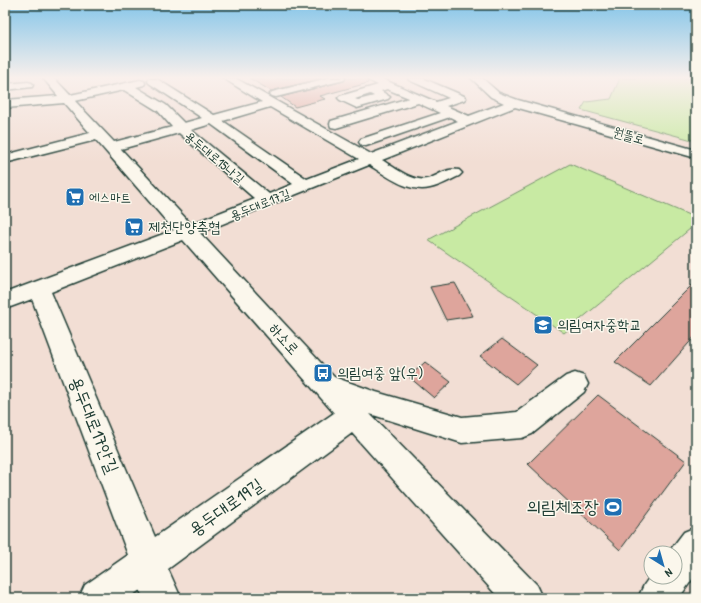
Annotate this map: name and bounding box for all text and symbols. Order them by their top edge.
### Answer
street label: 원뜰로 [611,122,647,148]
street label: 용두대로15나길 [181,127,249,187]
street label: 용두대로17길 [227,184,293,224]
supermarket icon: 에스마트 [64,186,86,208]
place label: 에스마트 [89,188,131,206]
supermarket icon: 제천단양축협 [123,216,145,238]
place label: 제천단양축협 [148,216,220,237]
school or university icon: 의림여자중학교 [532,314,554,336]
place label: 의림여자중학교 [557,314,642,335]
street label: 하소로 [264,318,304,359]
bus stop icon: 의림여중 앞(우) [312,362,334,384]
place label: 의림여중 앞(우) [337,362,423,383]
street label: 용두대로17안길 [64,373,125,477]
street label: 용두대로19길 [183,472,268,541]
place label: 의림체조장 [527,494,599,519]
sports icon: 의림체조장 [602,496,624,518]
north arrow [643,545,683,585]
text: N [662,566,676,580]

